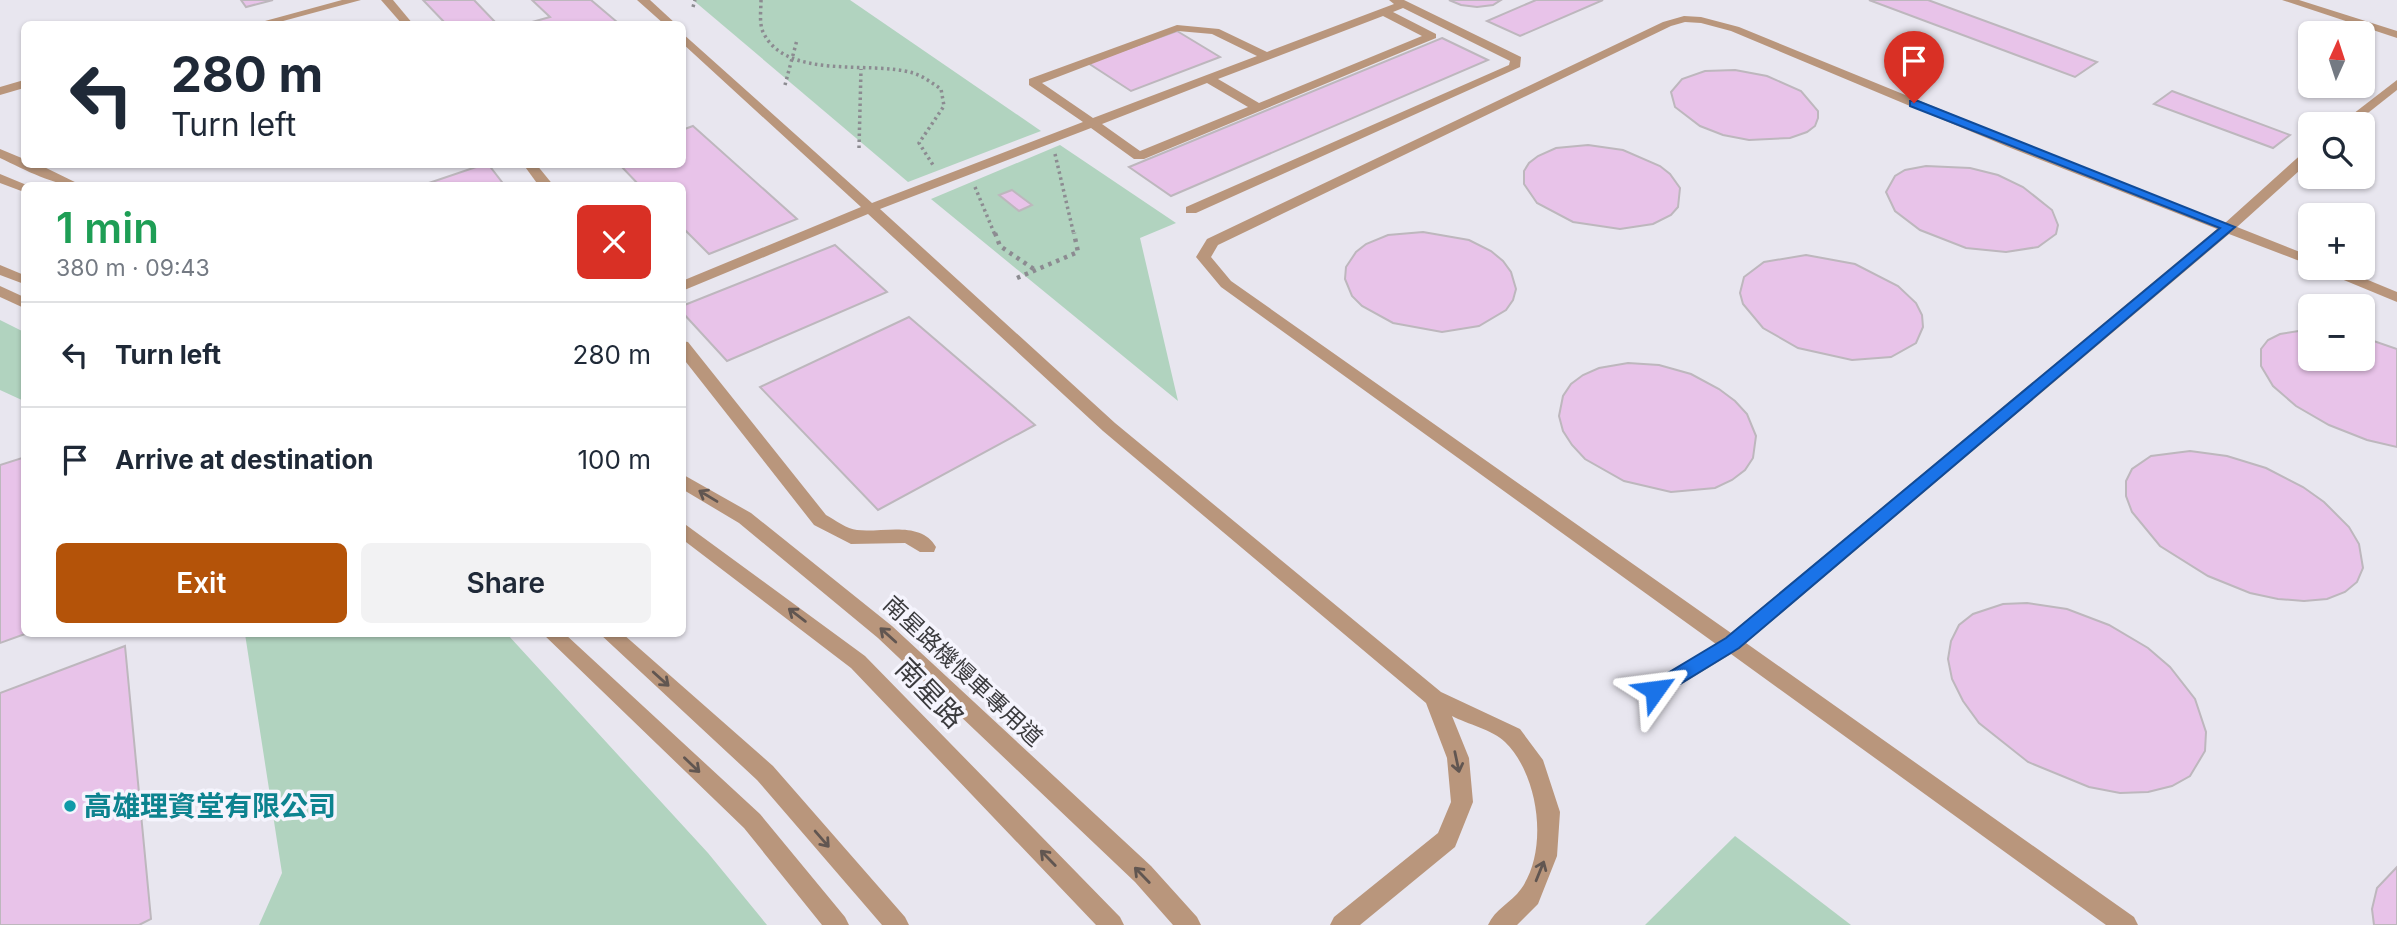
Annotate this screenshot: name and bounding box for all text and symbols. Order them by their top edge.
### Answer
north arrow [2298,21,2375,98]
map controls [2298,21,2375,371]
pin [1884,31,1944,103]
icon: arrive [1895,42,1933,80]
text: 280 m [171,45,323,104]
icon: left [56,49,147,140]
text: Turn left [171,105,296,144]
button: search [2298,112,2375,189]
text: 1 min [56,202,159,253]
button: + [2298,203,2375,280]
button: close [577,205,651,279]
text: 380 m · 09:43 [56,254,210,282]
button: − [2298,294,2375,371]
icon: left [56,336,94,374]
text: Turn left [115,339,221,370]
text: 280 m [573,339,651,370]
icon: arrive [56,441,94,479]
text: Arrive at destination [115,444,374,475]
text: 100 m [578,444,651,475]
one-way arrow [699,488,719,502]
button: Exit [56,543,347,623]
button: Share [361,543,651,623]
street label: 南星路機慢車專用道 [878,590,1048,752]
one-way arrow [788,608,807,623]
one-way arrow [879,627,897,643]
street label: 南星路 [889,651,971,735]
position arrow [1618,653,1692,727]
one-way arrow [652,671,670,687]
one-way arrow [1450,750,1464,773]
one-way arrow [683,756,700,773]
place label: 高雄理資堂有限公司 [84,789,336,823]
marker: 高雄理資堂有限公司 [62,798,78,814]
one-way arrow [814,830,830,848]
one-way arrow [1039,850,1056,867]
one-way arrow [1534,861,1547,883]
one-way arrow [1134,866,1151,883]

